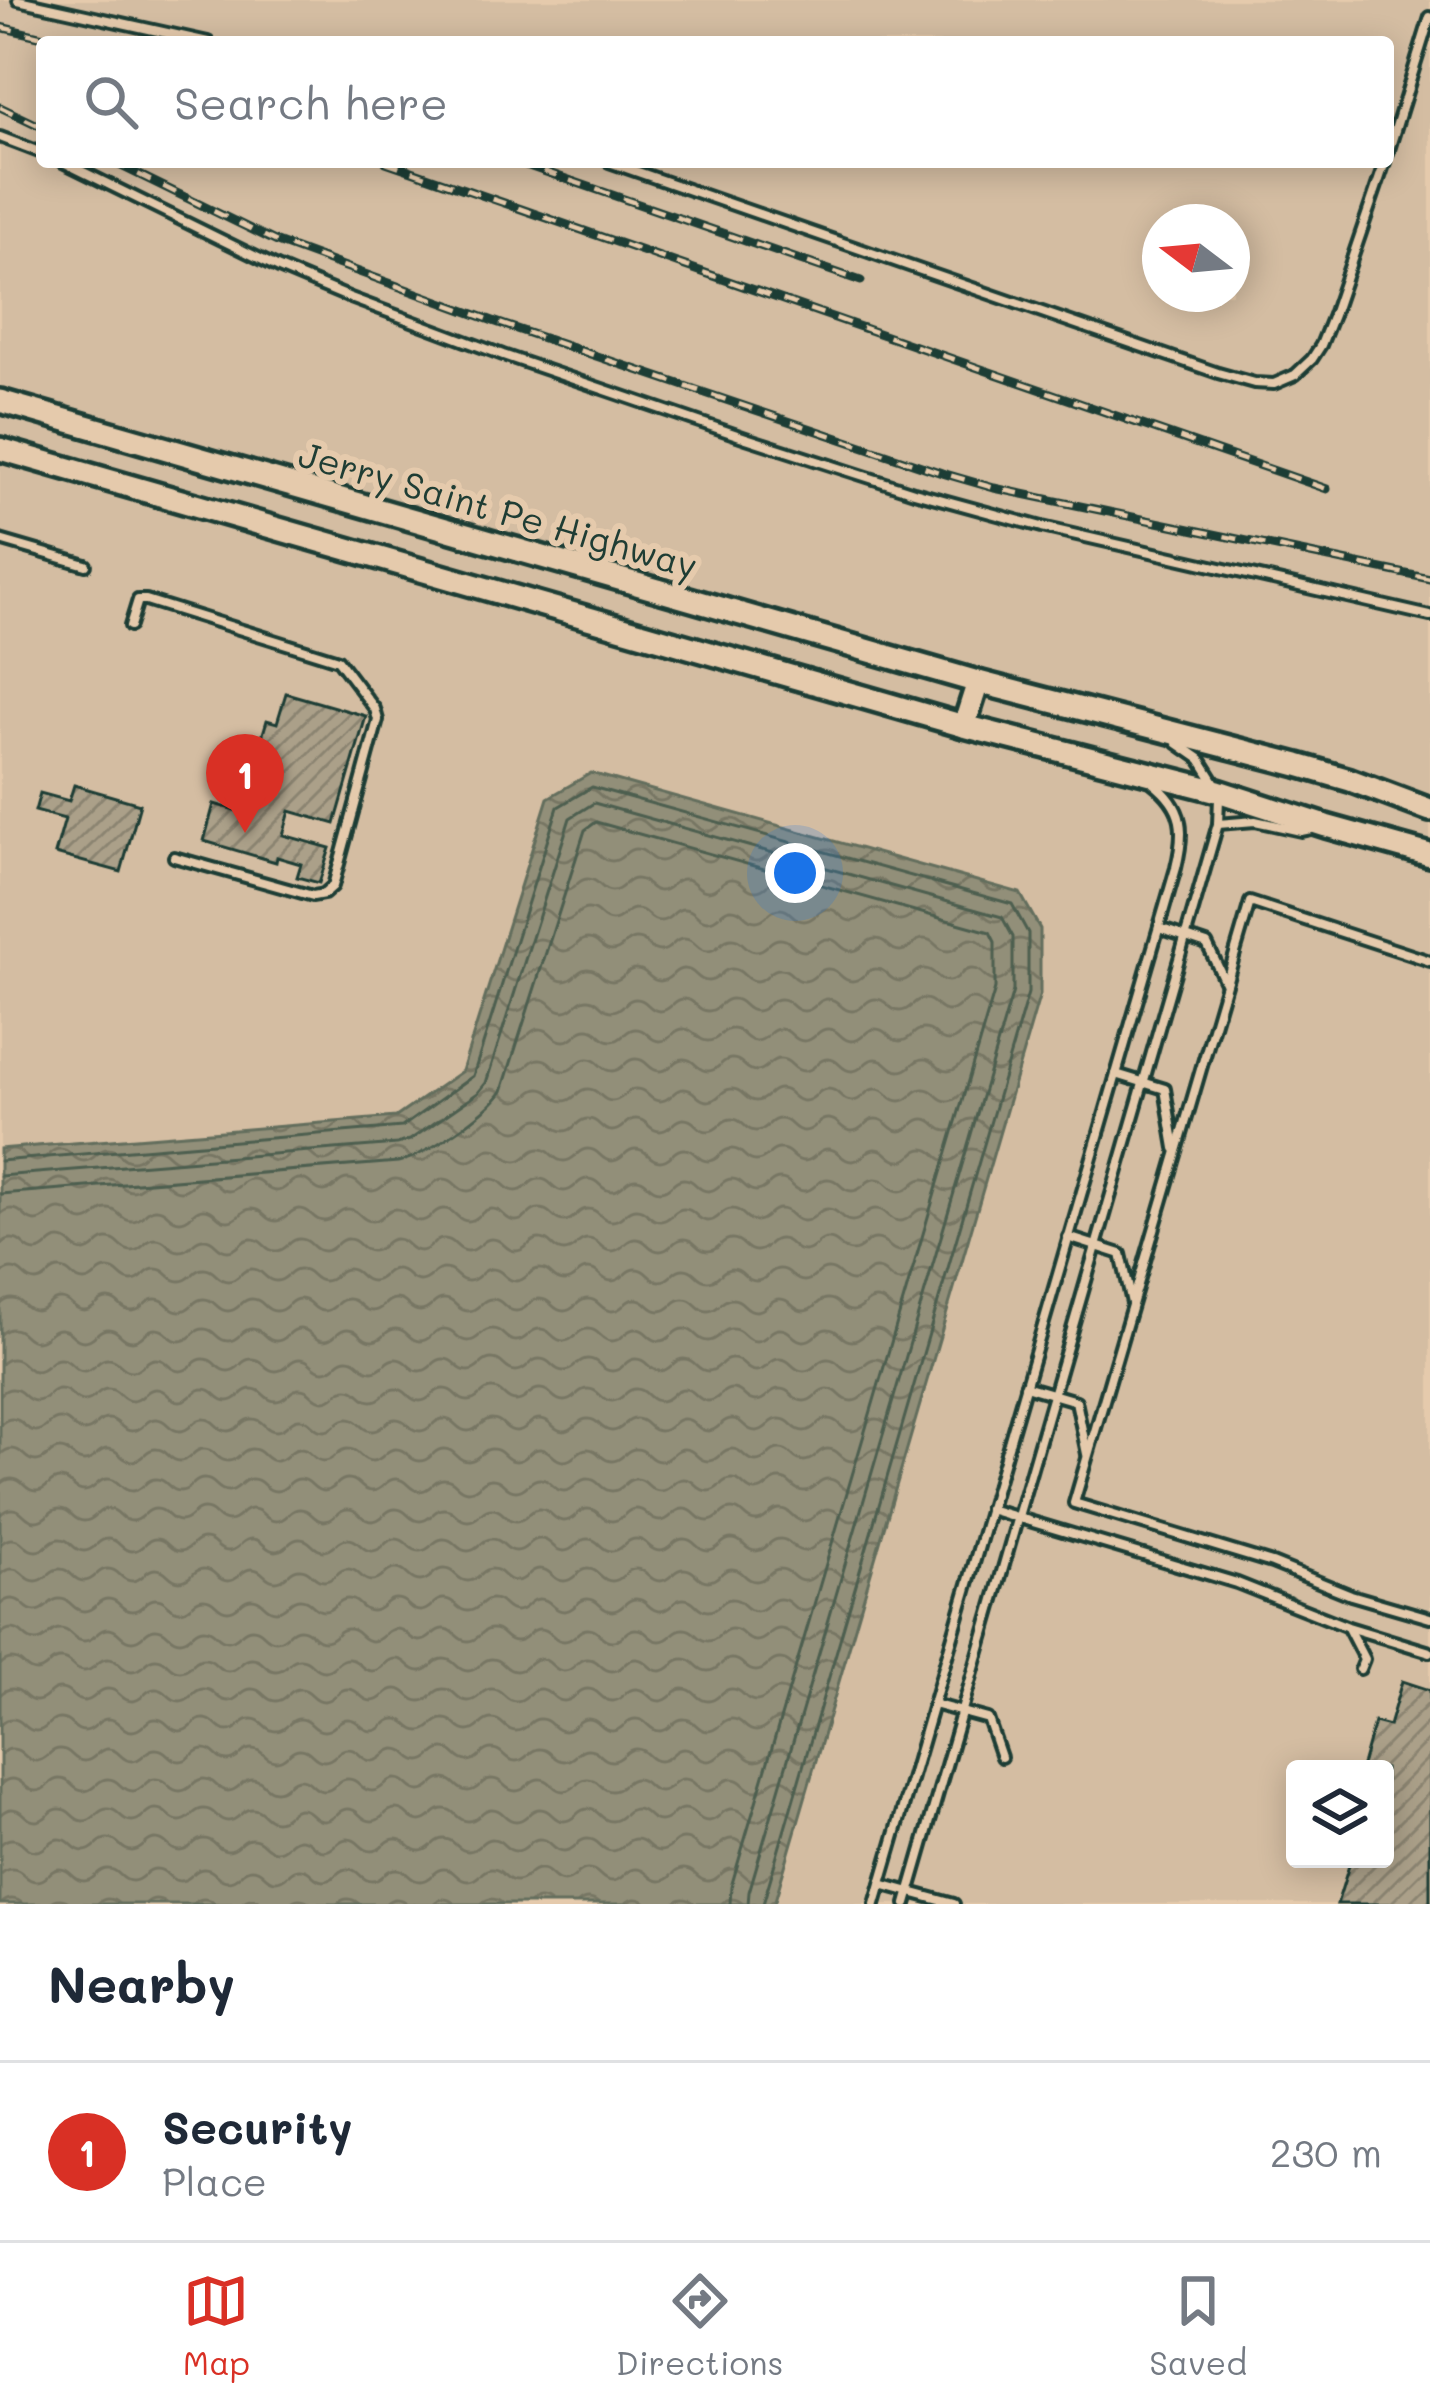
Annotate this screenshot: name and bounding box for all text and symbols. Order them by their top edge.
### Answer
search box [36,36,1394,168]
icon: search [78,69,144,135]
text: Search here [174,73,448,131]
north arrow [1142,204,1250,312]
street label: Jerry Saint Pe Highway [293,429,703,589]
pin: 1 [206,734,284,833]
your location [765,843,825,903]
map controls [1286,1760,1394,1868]
button: layers [1286,1760,1394,1868]
text: Nearby [48,1949,235,2016]
text: Security [162,2097,353,2155]
text: 1 [78,2126,96,2177]
text: 230 m [1270,2126,1382,2177]
text: Place [162,2155,267,2206]
tab: Map [183,2268,250,2383]
tab: Directions [616,2268,783,2383]
tab: Saved [1149,2268,1247,2383]

